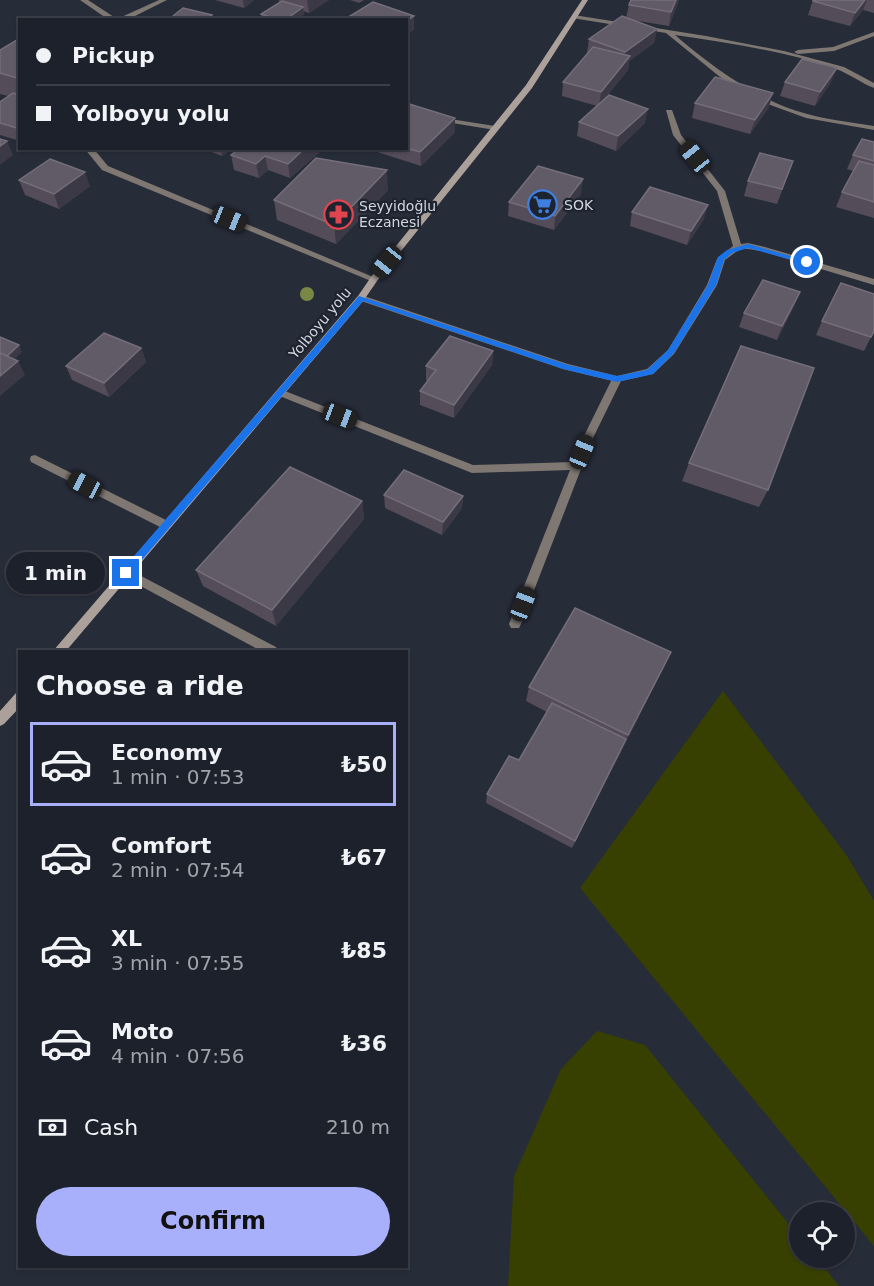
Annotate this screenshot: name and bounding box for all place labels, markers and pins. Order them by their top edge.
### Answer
supermarket icon: SOK [527,189,559,221]
place label: SOK [564,197,594,213]
pharmacy icon: Seyyidoğlu Eczanesi [322,198,354,230]
place label: Seyyidoğlu Eczanesi [359,198,436,230]

